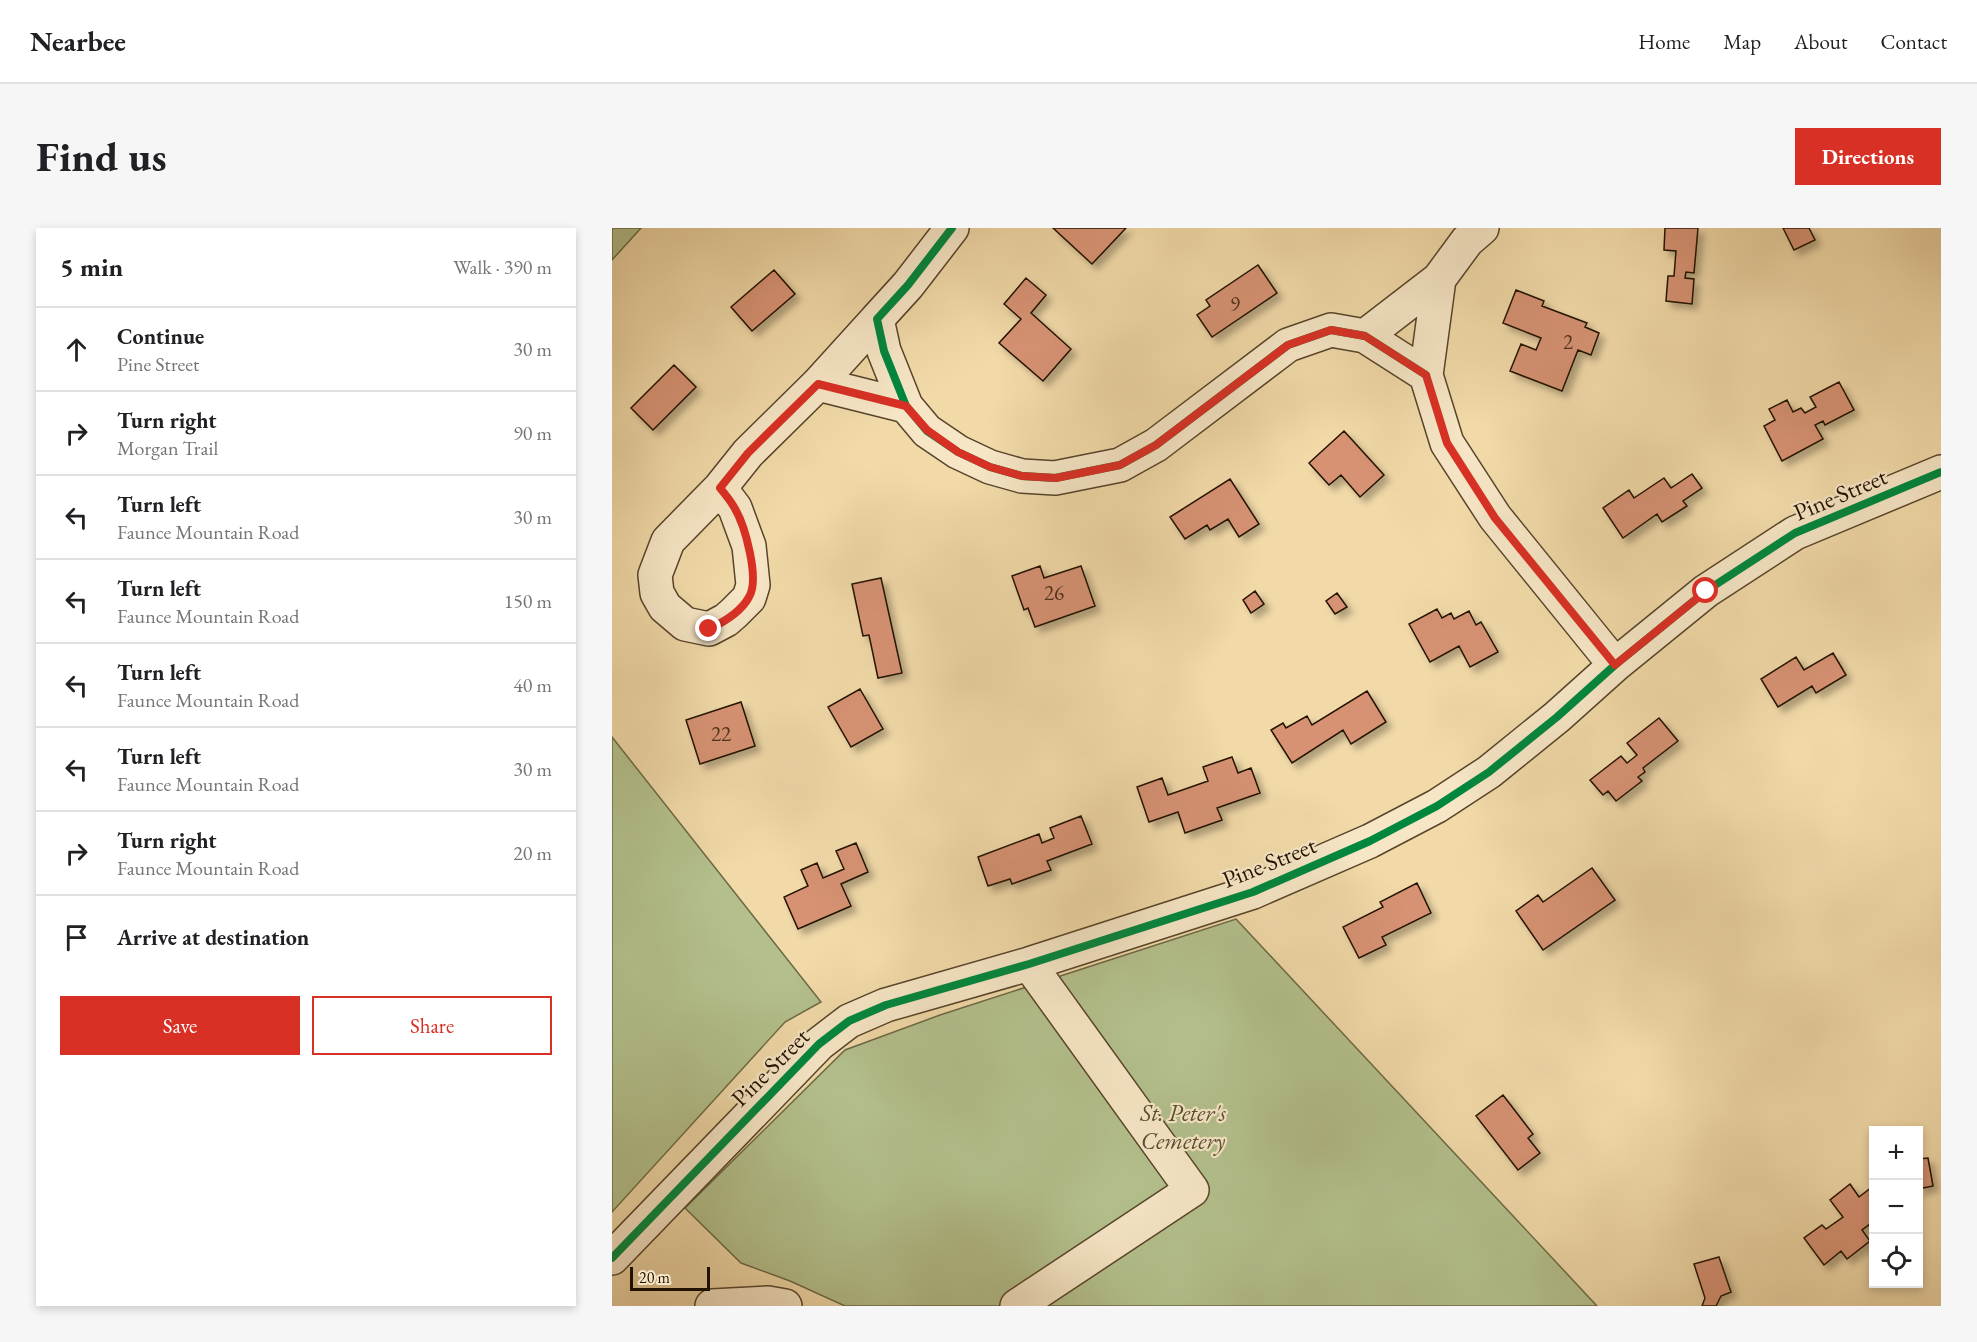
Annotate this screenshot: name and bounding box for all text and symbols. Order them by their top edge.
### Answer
text: Nearbee [30,23,126,59]
text: Home [1638,28,1690,55]
text: Map [1723,28,1761,55]
text: About [1794,28,1847,55]
text: Contact [1880,28,1947,55]
button: Directions [1795,128,1941,185]
text: Find us [36,129,167,184]
text: 5 min [60,250,123,284]
text: Walk · 390 m [453,254,552,280]
house number: 9 [1230,290,1240,317]
text: Continue [117,322,204,351]
house number: 2 [1563,328,1573,355]
icon: ahead [60,333,93,366]
text: 30 m [513,336,552,362]
text: Pine Street [117,351,199,377]
text: Turn right [117,406,216,435]
icon: right [60,417,93,450]
text: 90 m [513,420,552,446]
text: Morgan Trail [117,435,218,461]
street label: Pine Street [1789,460,1892,528]
text: Turn left [117,490,201,519]
icon: left [60,501,93,534]
text: 30 m [513,504,552,530]
text: Faunce Mountain Road [117,519,299,545]
text: Turn left [117,574,201,603]
route start [1692,577,1718,603]
house number: 26 [1044,579,1064,606]
icon: left [60,585,93,618]
text: 150 m [504,588,552,614]
text: Faunce Mountain Road [117,603,299,629]
route end [695,615,721,641]
text: Turn left [117,658,201,687]
icon: left [60,669,93,702]
text: 40 m [513,672,552,698]
text: Faunce Mountain Road [117,687,299,713]
house number: 22 [711,720,731,747]
text: Turn left [117,742,201,771]
icon: left [60,753,93,786]
text: 30 m [513,756,552,782]
text: Faunce Mountain Road [117,771,299,797]
text: Turn right [117,826,216,855]
street label: Pine Street [1217,829,1321,895]
icon: right [60,837,93,870]
text: 20 m [513,840,552,866]
text: Faunce Mountain Road [117,855,299,881]
icon: arrive [60,921,93,954]
text: Arrive at destination [117,923,309,952]
button: Save [60,996,300,1055]
button: Share [312,996,552,1055]
street label: Pine Street [724,1021,816,1113]
park label: St. Peter's Cemetery [1139,1097,1226,1156]
map controls [1869,1126,1923,1288]
button: + [1869,1126,1923,1180]
button: − [1869,1180,1923,1234]
button: locate [1869,1234,1923,1288]
scale bar [630,1264,710,1292]
text: 20 m [639,1267,670,1288]

